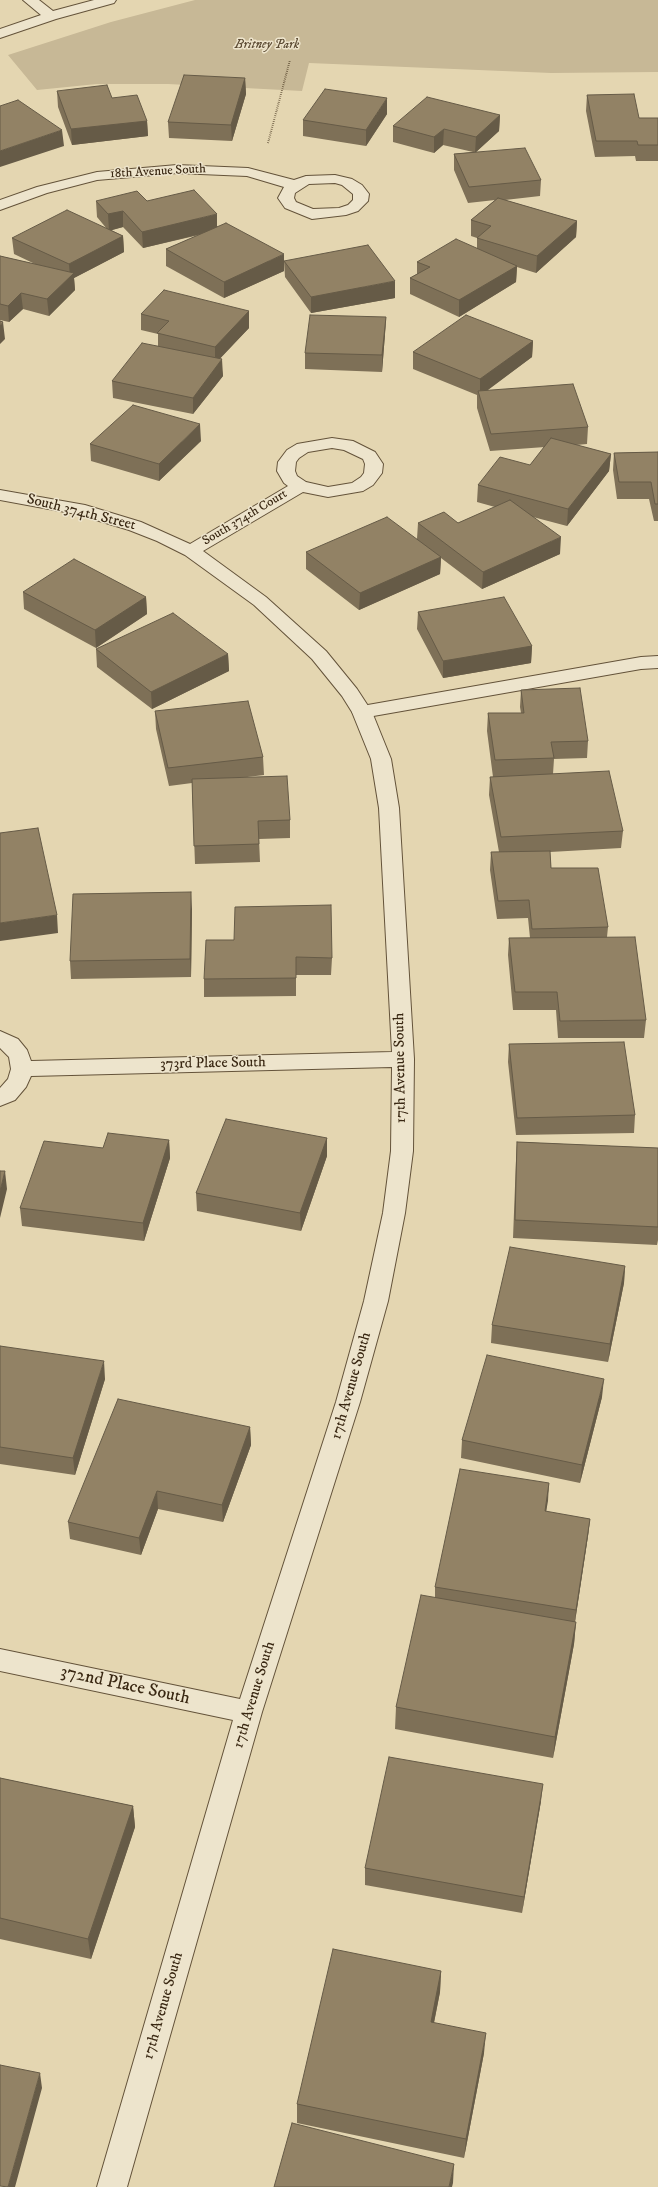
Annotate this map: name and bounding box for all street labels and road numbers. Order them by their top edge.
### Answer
street label: 18th Avenue South [110,162,206,182]
street label: South 374th Court [200,487,290,549]
street label: South 374th Street [25,491,137,535]
street label: 17th Avenue South [391,1012,411,1124]
street label: 373rd Place South [160,1054,266,1074]
street label: 17th Avenue South [328,1330,376,1442]
street label: 17th Avenue South [230,1639,280,1751]
street label: 372nd Place South [58,1662,192,1710]
street label: 17th Avenue South [140,1950,188,2062]

